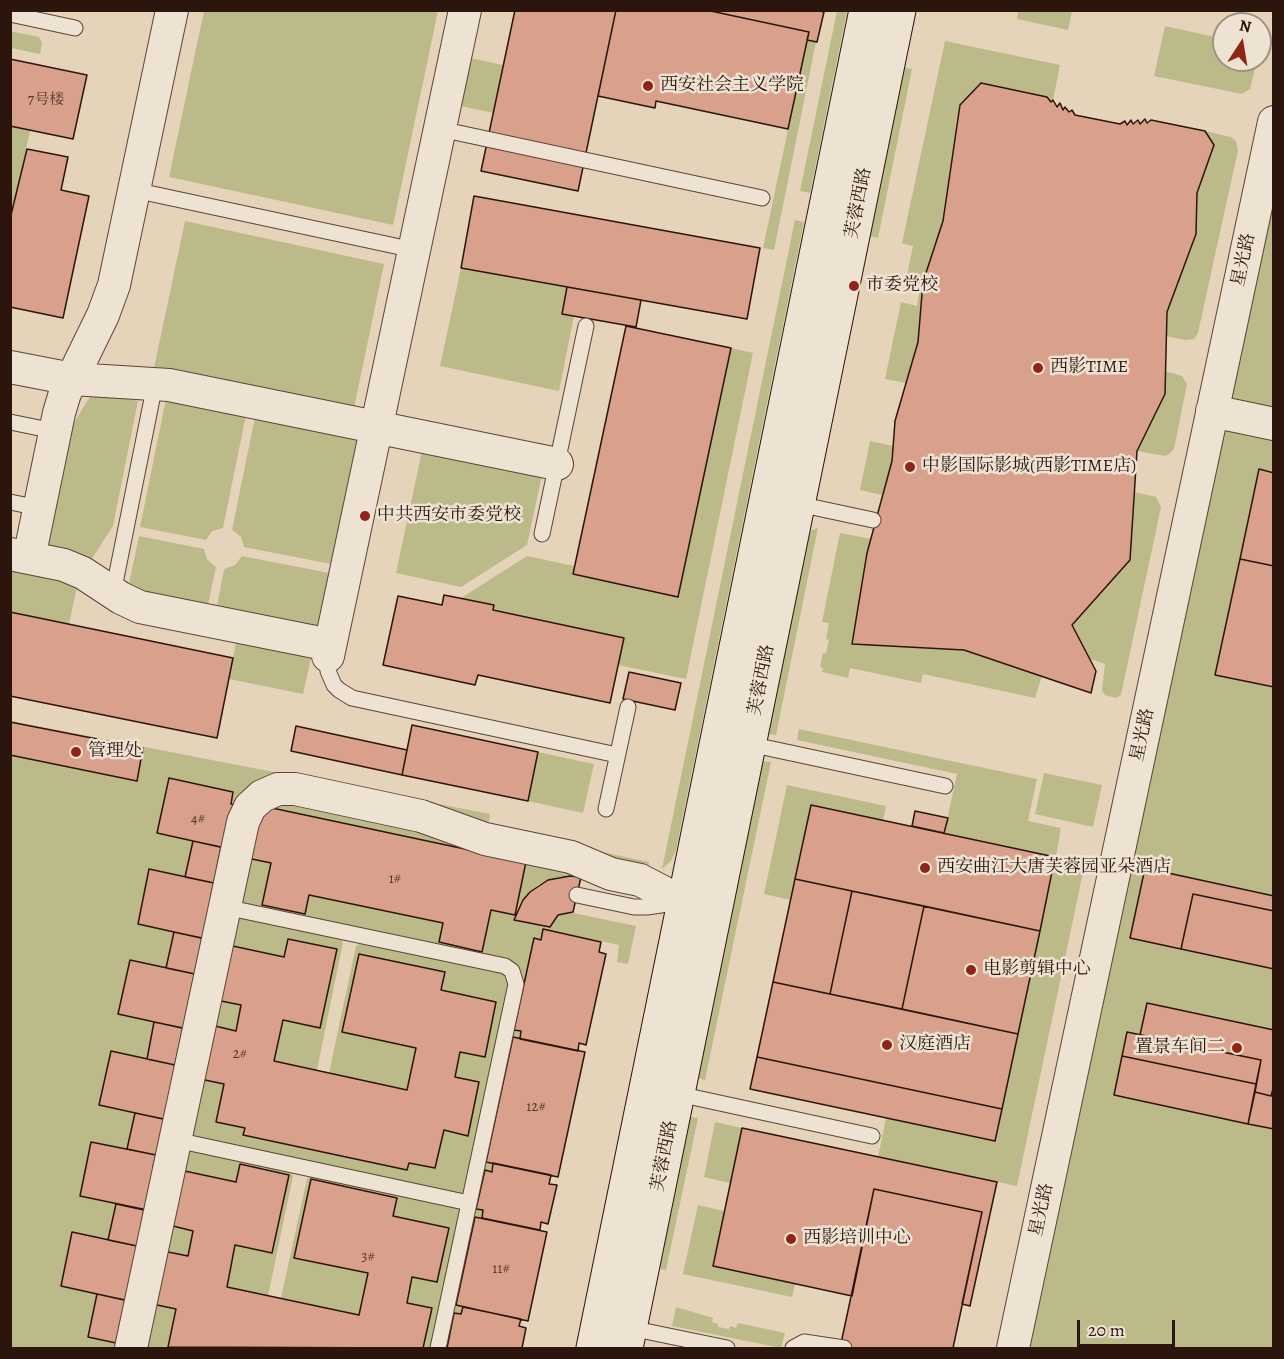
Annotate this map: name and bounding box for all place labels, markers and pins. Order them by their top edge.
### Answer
place label: 西安社会主义学院 [660,75,804,97]
marker: 西安社会主义学院 [641,79,655,93]
place label: 市委党校 [866,275,938,297]
marker: 市委党校 [847,279,861,293]
place label: 西影TIME [1050,357,1128,379]
marker: 西影TIME [1031,361,1045,375]
place label: 中影国际影城(西影TIME店) [922,456,1136,478]
marker: 中影国际影城(西影TIME店) [903,460,917,474]
place label: 中共西安市委党校 [377,505,521,527]
marker: 中共西安市委党校 [358,509,372,523]
place label: 管理处 [88,741,142,763]
marker: 管理处 [69,745,83,759]
place label: 西安曲江大唐芙蓉园亚朵酒店 [937,857,1171,879]
marker: 西安曲江大唐芙蓉园亚朵酒店 [918,861,932,875]
place label: 电影剪辑中心 [983,959,1091,981]
marker: 电影剪辑中心 [964,963,978,977]
place label: 汉庭酒店 [899,1034,971,1056]
place label: 置景车间二 [1135,1037,1225,1059]
marker: 汉庭酒店 [880,1038,894,1052]
marker: 置景车间二 [1230,1041,1244,1055]
place label: 西影培训中心 [803,1228,911,1250]
marker: 西影培训中心 [784,1232,798,1246]

